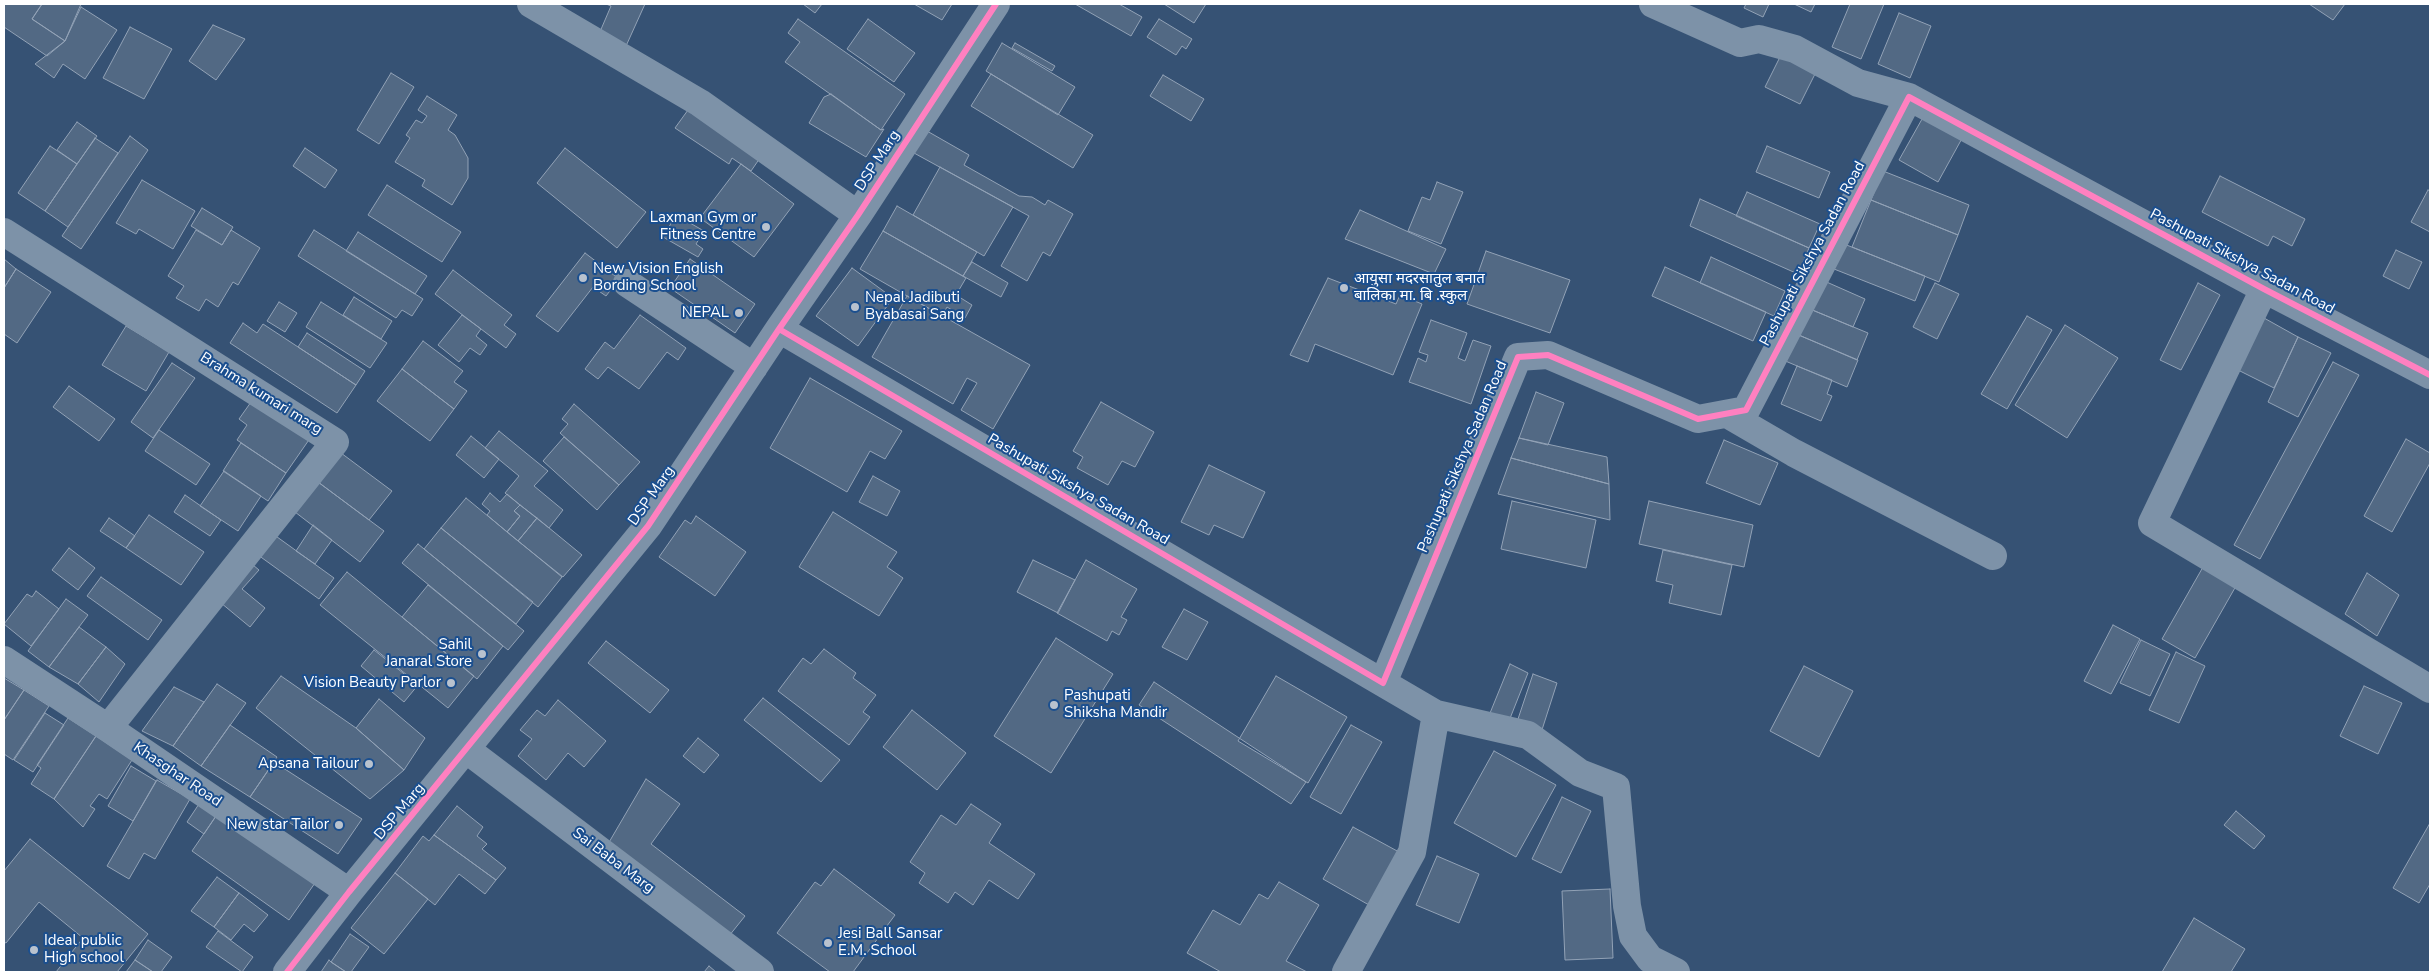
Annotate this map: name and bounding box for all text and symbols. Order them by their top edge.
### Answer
street label: DSP Marg [852,127,904,195]
street label: Pashupati Sikshya Sadan Road [1757,158,1869,350]
street label: Pashupati Sikshya Sadan Road [2146,206,2338,318]
place label: Laxman Gym or Fitness Centre [650,209,756,244]
marker: Laxman Gym or Fitness Centre [760,221,772,233]
place label: New Vision English Bording School [593,260,723,295]
place label: आयुसा मदरसातुल बनात बालिका मा. बि .स्कुल [1354,270,1485,305]
marker: New Vision English Bording School [577,272,589,284]
marker: आयुसा मदरसातुल बनात बालिका मा. बि .स्कुल [1338,282,1350,294]
place label: Nepal Jadibuti Byabasai Sang [865,289,964,324]
marker: Nepal Jadibuti Byabasai Sang [849,301,861,313]
place label: NEPAL [682,304,729,322]
marker: NEPAL [733,307,745,319]
street label: Brahma kumari marg [197,349,325,439]
street label: Pashupati Sikshya Sadan Road [1414,358,1512,556]
street label: Pashupati Sikshya Sadan Road [984,431,1172,549]
street label: DSP Marg [625,463,679,529]
place label: Sahil Janaral Store [385,636,472,671]
marker: Sahil Janaral Store [476,648,488,660]
place label: Vision Beauty Parlor [304,674,441,692]
marker: Vision Beauty Parlor [445,677,457,689]
place label: Pashupati Shiksha Mandir [1064,687,1167,722]
marker: Pashupati Shiksha Mandir [1048,699,1060,711]
street label: Khasghar Road [130,739,224,811]
place label: Apsana Tailour [258,755,359,773]
marker: Apsana Tailour [363,758,375,770]
street label: DSP Marg [371,780,429,844]
place label: New star Tailor [227,816,329,834]
marker: New star Tailor [333,819,345,831]
street label: Sai Baba Marg [568,824,658,898]
place label: Jesi Ball Sansar E.M. School [838,925,942,960]
place label: Ideal public High school [44,932,124,967]
marker: Jesi Ball Sansar E.M. School [822,937,834,949]
marker: Ideal public High school [28,944,40,956]

